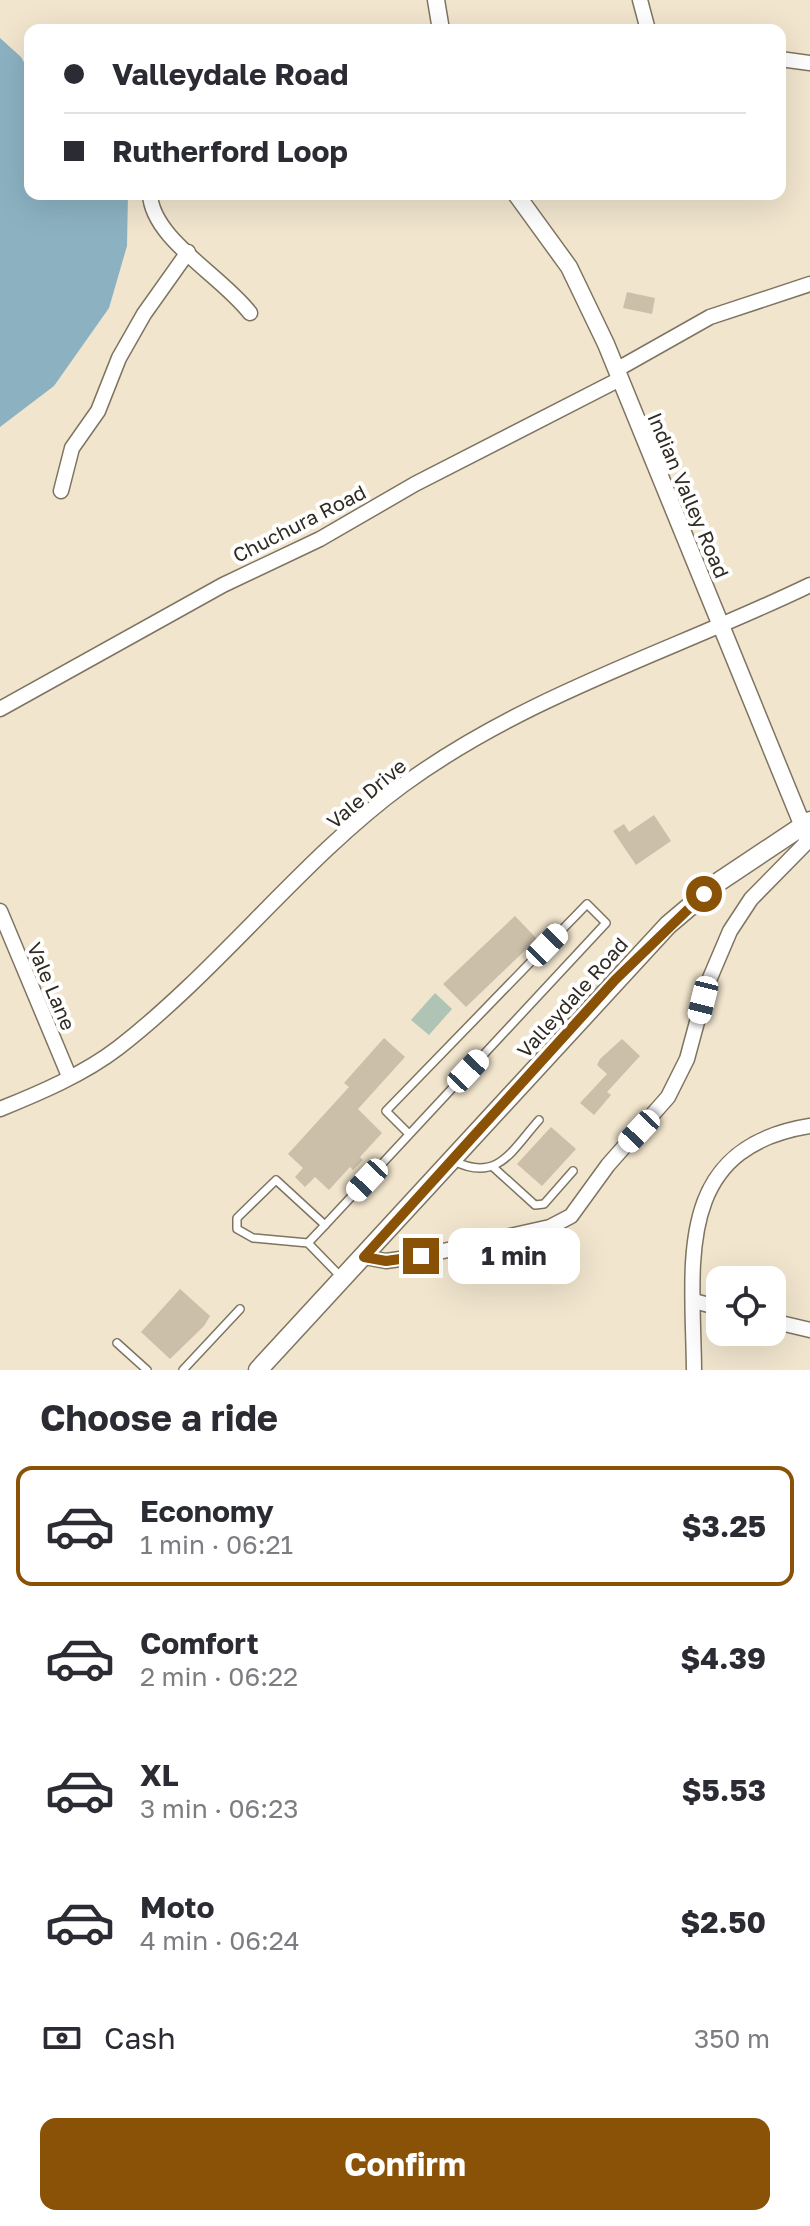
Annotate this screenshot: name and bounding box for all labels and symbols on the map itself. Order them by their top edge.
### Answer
street label: Indian Valley Road [643,409,735,581]
street label: Chuchura Road [228,479,370,567]
street label: Vale Drive [322,753,410,833]
route start [686,876,722,912]
car [522,919,572,971]
street label: Valleydale Road [512,932,632,1062]
street label: Vale Lane [23,938,81,1034]
car [686,974,720,1026]
car [443,1045,493,1097]
car [614,1105,664,1157]
car [342,1154,392,1206]
callout: 1 min [449,1228,581,1284]
route end [403,1238,439,1274]

